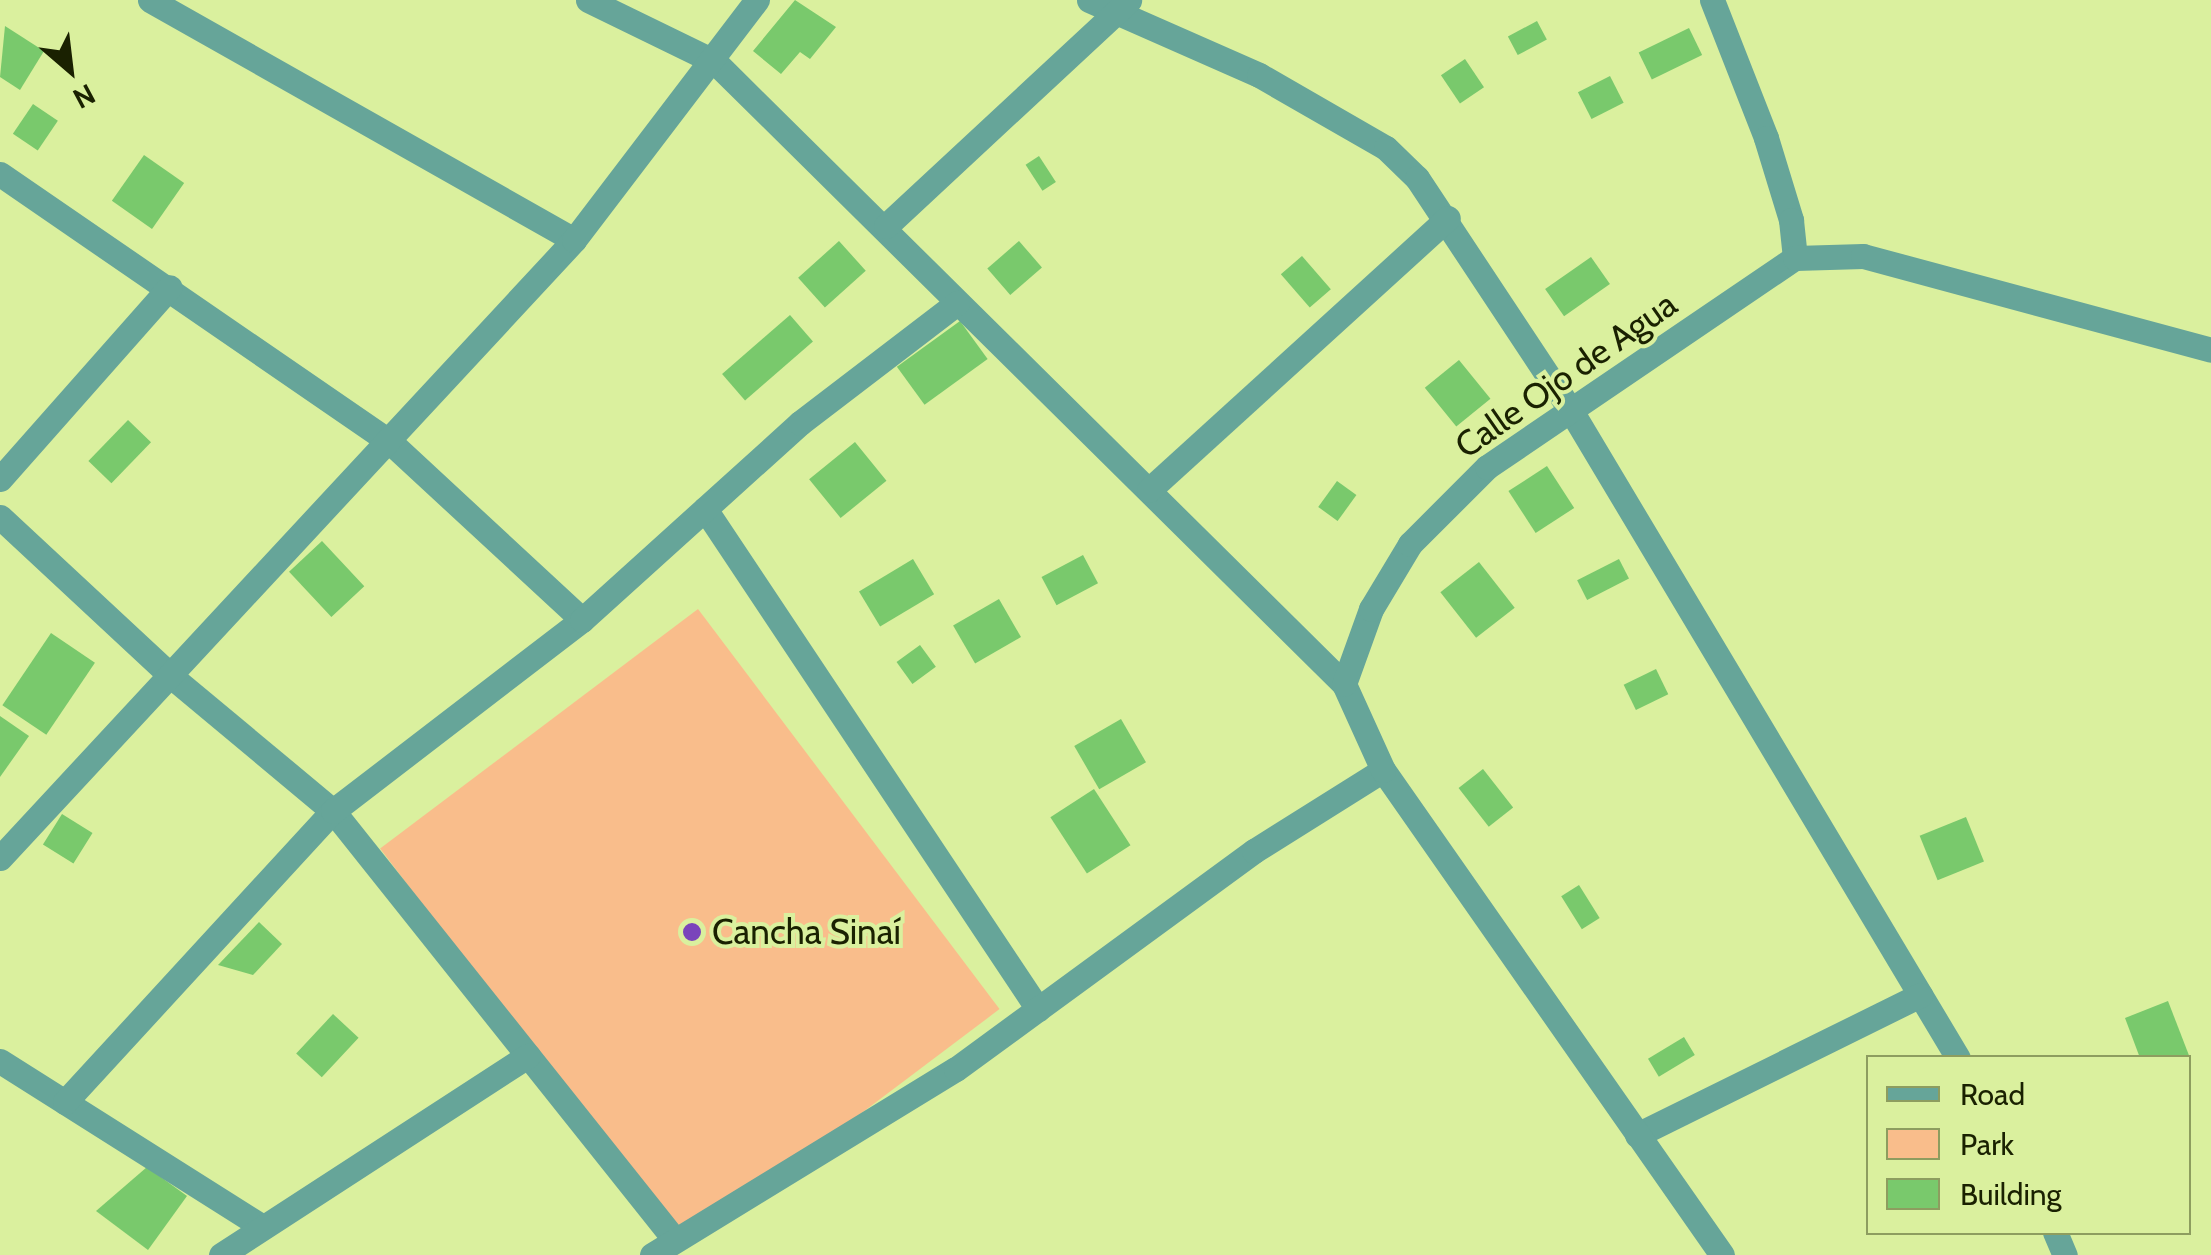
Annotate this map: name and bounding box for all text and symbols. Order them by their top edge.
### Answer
north arrow [20,20,120,120]
text: N [67,77,101,116]
street label: Calle Ojo de Agua [1447,283,1685,467]
place label: Cancha Sinaí [712,911,901,953]
marker: Cancha Sinaí [681,921,703,943]
legend [1866,1055,2191,1235]
text: Road [1960,1076,2025,1113]
text: Park [1960,1126,2014,1163]
text: Building [1960,1176,2062,1213]

